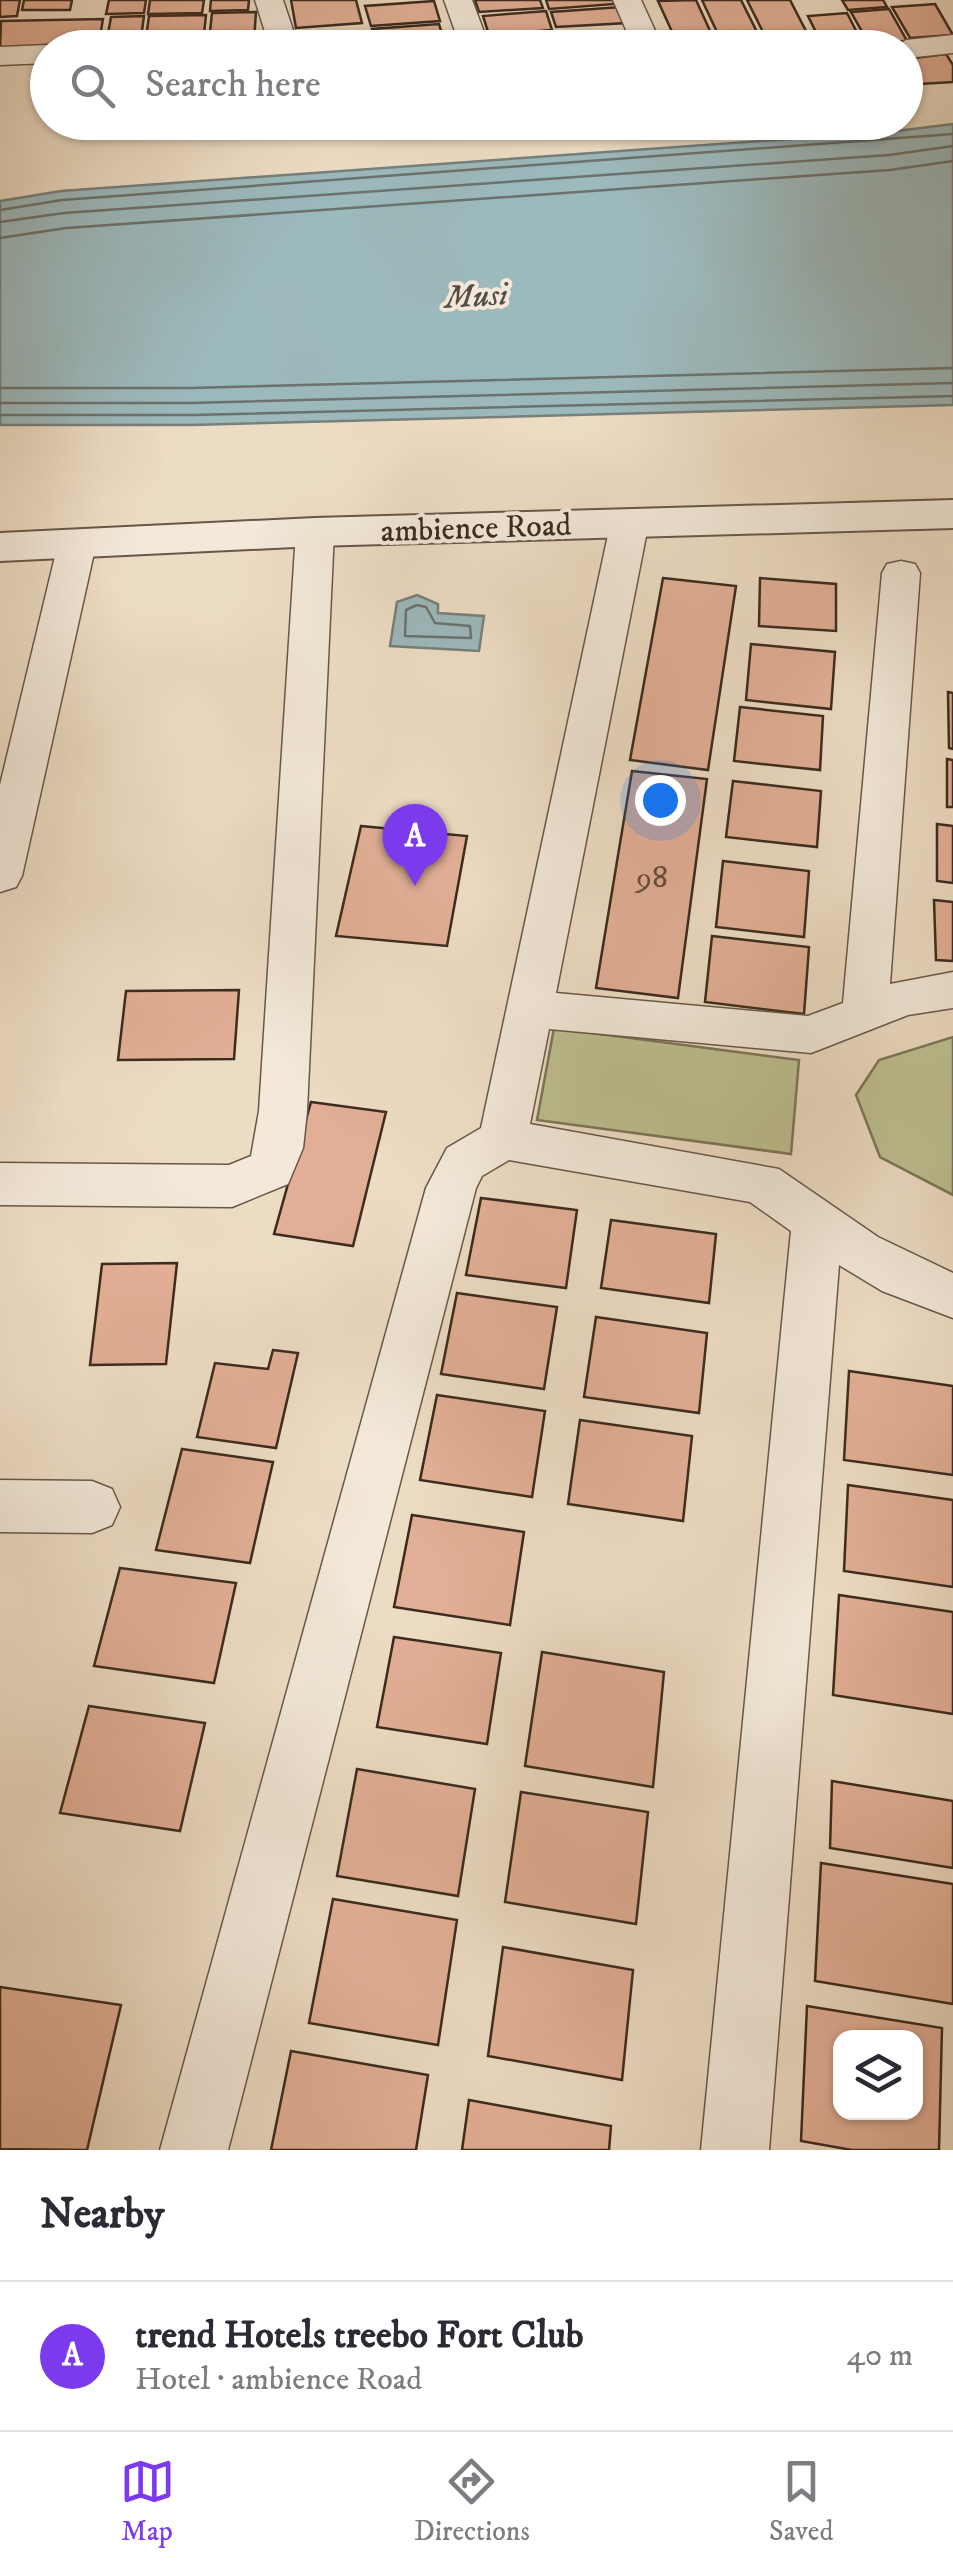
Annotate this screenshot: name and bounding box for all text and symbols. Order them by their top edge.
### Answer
search box [30,30,923,140]
icon: search [65,58,120,113]
text: Search here [145,61,321,109]
water label: Musi [442,275,510,319]
street label: ambience Road [380,506,572,552]
your location [635,775,686,826]
pin: A [382,804,448,886]
house number: 98 [634,858,668,898]
map controls [833,2030,923,2120]
button: layers [833,2030,923,2120]
text: Nearby [40,2189,164,2241]
text: trend Hotels treebo Fort Club [135,2312,584,2360]
text: A [62,2336,83,2376]
text: 40 m [846,2336,913,2376]
text: Hotel · ambience Road [135,2360,422,2400]
tab: Map [120,2454,175,2549]
tab: Directions [414,2454,530,2549]
tab: Saved [769,2454,833,2549]

